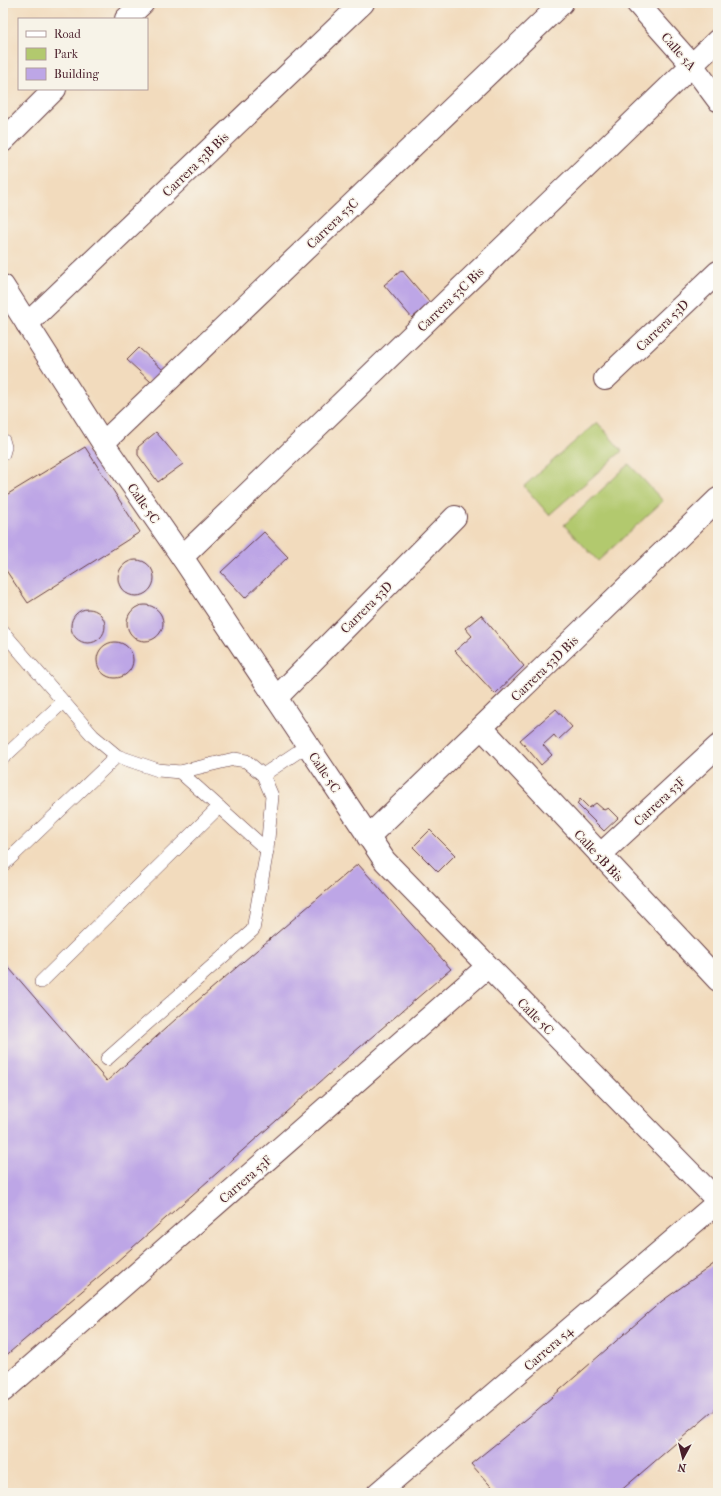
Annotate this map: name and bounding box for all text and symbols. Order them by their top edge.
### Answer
legend [18,18,148,90]
text: Road [54,27,81,41]
street label: Calle 5A [658,29,699,74]
text: Park [54,47,79,61]
text: Building [54,67,99,81]
street label: Carrera 53B Bis [159,129,232,200]
street label: Carrera 53C [303,195,362,252]
street label: Carrera 53C Bis [414,264,487,335]
street label: Carrera 53D [633,297,692,354]
street label: Calle 5C [124,480,163,526]
street label: Carrera 53D [337,578,396,636]
street label: Carrera 53D Bis [508,633,581,704]
street label: Calle 5C [306,749,344,796]
street label: Carrera 53F [631,774,688,829]
street label: Calle 5B Bis [571,826,626,884]
street label: Calle 5C [514,995,557,1038]
street label: Carrera 53F [216,1153,275,1206]
street label: Carrera 54 [521,1323,576,1374]
north arrow [663,1438,703,1478]
text: N [676,1460,687,1474]

